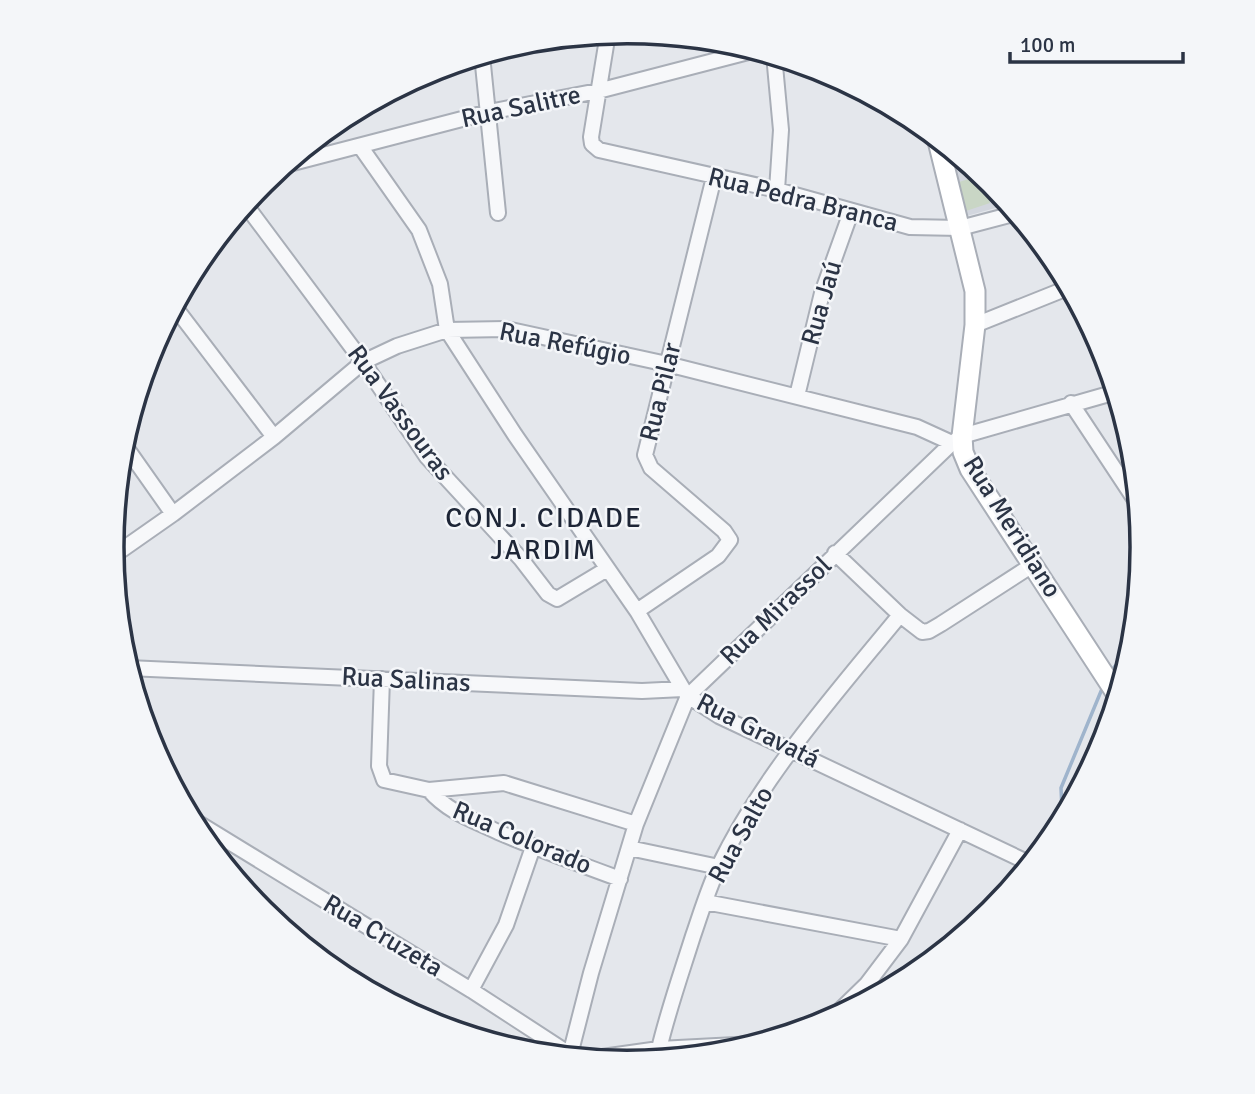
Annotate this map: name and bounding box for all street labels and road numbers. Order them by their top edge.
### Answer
street label: Rua Salitre [458,79,584,135]
street label: Rua Pedra Branca [705,161,901,239]
street label: Rua Jaú [795,257,849,349]
street label: Rua Refúgio [496,316,634,372]
street label: Rua Vassouras [340,339,460,487]
street label: Rua Pilar [633,339,689,445]
street label: Rua Meridiano [956,450,1068,604]
street label: Rua Mirassol [714,550,838,672]
street label: Rua Salinas [341,661,471,699]
street label: Rua Gravatá [691,686,825,776]
street label: Rua Salto [701,781,781,889]
street label: Rua Colorado [448,794,596,882]
street label: Rua Cruzeta [317,888,449,984]

